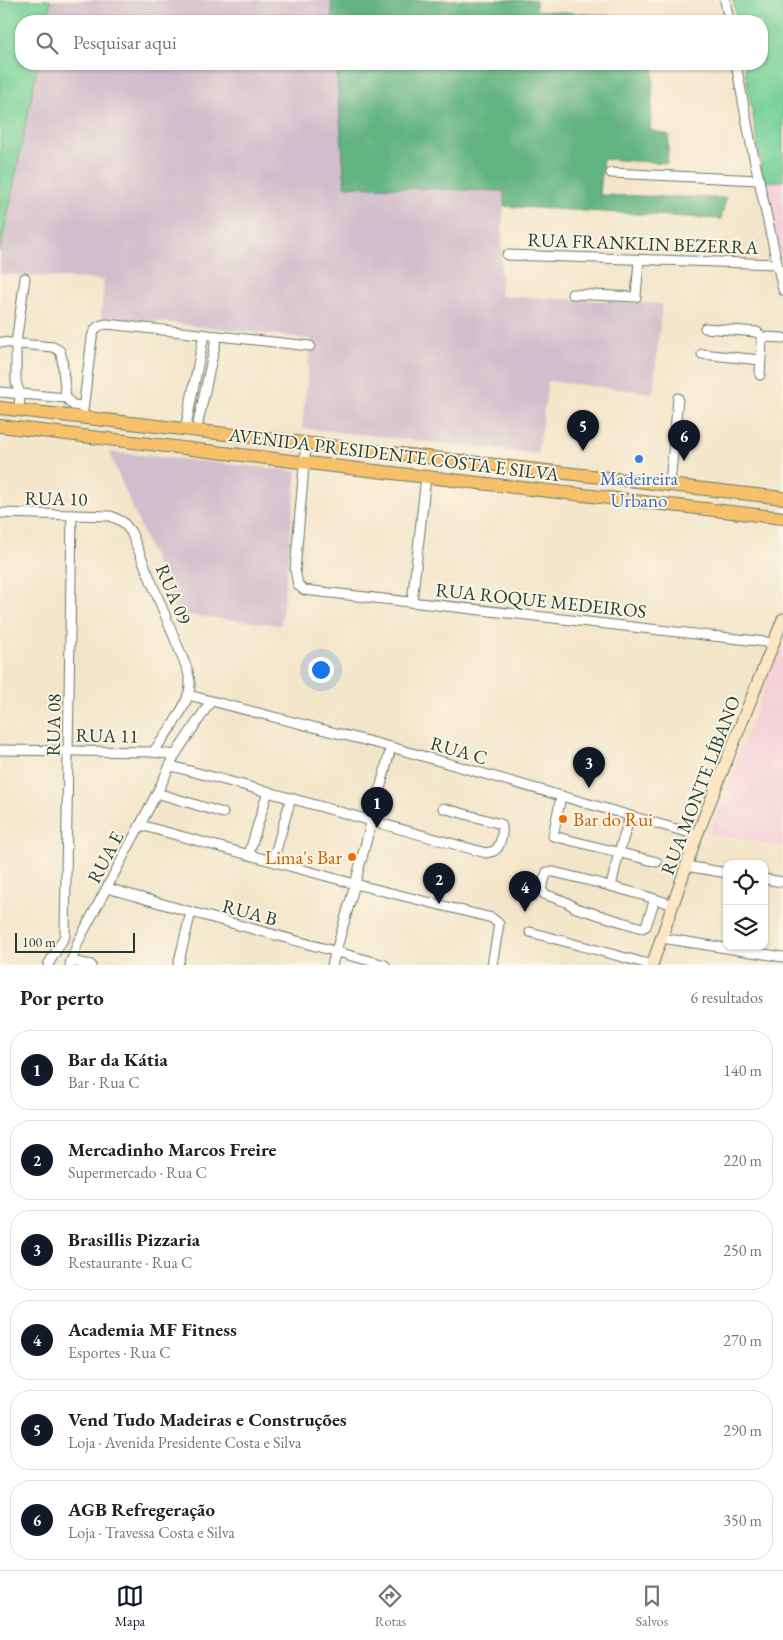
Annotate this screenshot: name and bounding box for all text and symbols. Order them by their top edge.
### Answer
search box [15,15,768,70]
icon: search [33,29,61,57]
text: Pesquisar aqui [73,30,177,55]
street label: RUA FRANKLIN BEZERRA [527,227,760,260]
pin: 5 [567,410,599,451]
pin: 6 [668,420,700,461]
street label: AVENIDA PRESIDENTE COSTA E SILVA [226,422,561,487]
marker: Madeireira Urbano [633,453,645,465]
place label: Madeireira Urbano [600,466,679,513]
street label: RUA 10 [24,485,88,512]
street label: RUA 09 [150,560,197,628]
street label: RUA ROQUE MEDEIROS [434,577,648,624]
your location [308,657,334,683]
street label: RUA MONTE LÍBANO [655,692,746,878]
street label: RUA 08 [40,693,67,757]
street label: RUA 11 [75,722,139,749]
street label: RUA C [428,730,490,770]
pin: 3 [573,747,605,788]
pin: 1 [361,787,393,828]
place label: Bar do Rui [573,807,653,832]
marker: Bar do Rui [557,813,569,825]
street label: RUA E [81,827,130,887]
place label: Lima's Bar [265,845,343,870]
marker: Lima's Bar [346,851,358,863]
map controls [723,860,768,950]
button: locate [723,860,768,905]
pin: 2 [423,863,455,904]
pin: 4 [509,871,541,912]
street label: RUA B [220,893,280,932]
button: layers [723,905,768,950]
scale bar [15,930,135,953]
text: 100 m [22,933,56,951]
text: Por perto [20,984,104,1011]
text: 6 resultados [691,987,763,1008]
text: Bar da Kátia [68,1047,168,1072]
text: 1 [33,1060,41,1081]
text: 140 m [723,1060,762,1081]
text: Bar · Rua C [68,1072,140,1093]
text: Mercadinho Marcos Freire [68,1137,277,1162]
text: 2 [33,1150,41,1171]
text: 220 m [723,1150,762,1171]
text: Supermercado · Rua C [68,1162,207,1183]
text: Brasillis Pizzaria [68,1227,200,1252]
text: 3 [33,1240,41,1261]
text: 250 m [723,1240,762,1261]
text: Restaurante · Rua C [68,1252,192,1273]
text: Academia MF Fitness [68,1317,237,1342]
text: 4 [33,1330,41,1351]
text: 270 m [723,1330,762,1351]
text: Esportes · Rua C [68,1342,171,1363]
text: Vend Tudo Madeiras e Construções [68,1407,347,1432]
text: 5 [33,1420,41,1441]
text: 290 m [723,1420,762,1441]
text: Loja · Avenida Presidente Costa e Silva [68,1432,301,1453]
text: AGB Refregeração [68,1497,215,1522]
text: 6 [33,1510,41,1531]
text: 350 m [723,1510,762,1531]
text: Loja · Travessa Costa e Silva [68,1522,235,1543]
tab: Mapa [115,1582,145,1630]
tab: Rotas [375,1582,406,1630]
tab: Salvos [636,1582,668,1630]

